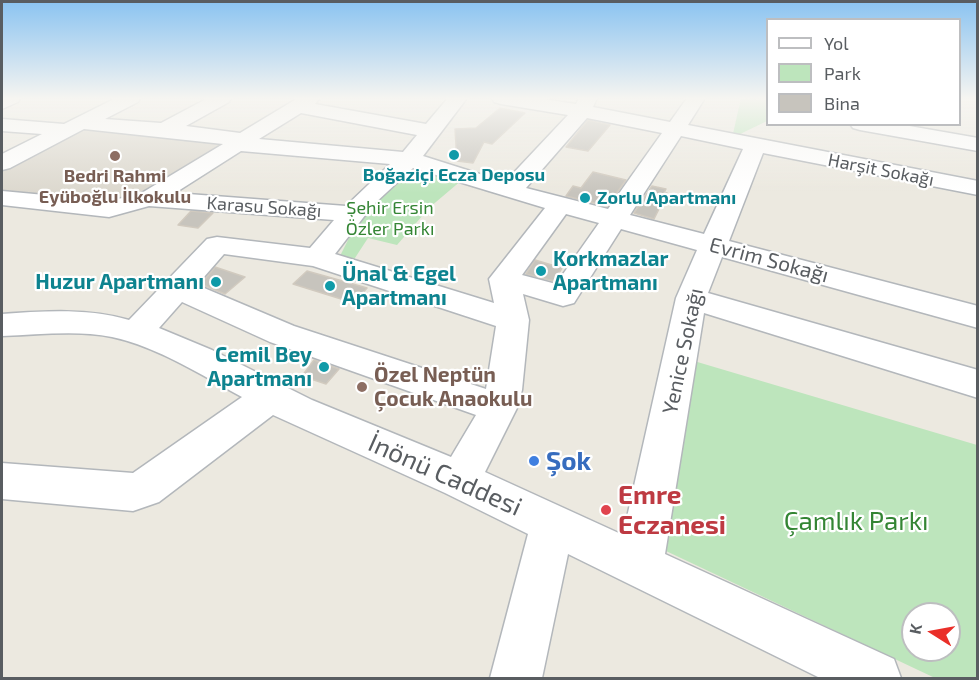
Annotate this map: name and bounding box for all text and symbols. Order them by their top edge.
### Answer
legend [766,18,961,126]
text: Yol [824,32,849,54]
text: Park [824,62,861,84]
text: Bina [824,92,860,114]
marker: Boğaziçi Ecza Deposu [447,148,461,162]
marker: Bedri Rahmi Eyüboğlu İlkokulu [108,149,122,163]
street label: Harşit Sokağı [826,149,936,191]
place label: Boğaziçi Ecza Deposu [363,164,545,186]
place label: Bedri Rahmi Eyüboğlu İlkokulu [39,165,191,207]
place label: Zorlu Apartmanı [597,187,736,209]
marker: Zorlu Apartmanı [578,191,592,205]
street label: Karasu Sokağı [206,192,322,222]
park label: Şehir Ersin Özler Parkı [346,197,434,240]
street label: Evrim Sokağı [707,232,831,288]
place label: Korkmazlar Apartmanı [553,246,668,296]
place label: Ünal & Egel Apartmanı [342,261,456,311]
marker: Korkmazlar Apartmanı [534,264,548,278]
place label: Huzur Apartmanı [35,269,204,295]
marker: Huzur Apartmanı [209,275,223,289]
marker: Ünal & Egel Apartmanı [323,279,337,293]
street label: Yenice Sokağı [657,286,709,416]
place label: Cemil Bey Apartmanı [207,342,312,392]
marker: Cemil Bey Apartmanı [317,360,331,374]
place label: Özel Neptün Çocuk Anaokulu [374,362,532,412]
marker: Özel Neptün Çocuk Anaokulu [355,380,369,394]
street label: İnönü Caddesi [363,427,527,523]
place label: Şok [546,445,591,477]
marker: Şok [527,454,541,468]
place label: Emre Eczanesi [618,479,726,540]
marker: Emre Eczanesi [599,503,613,517]
park label: Çamlık Parkı [784,505,928,537]
north arrow [901,602,961,662]
text: K [905,622,925,636]

